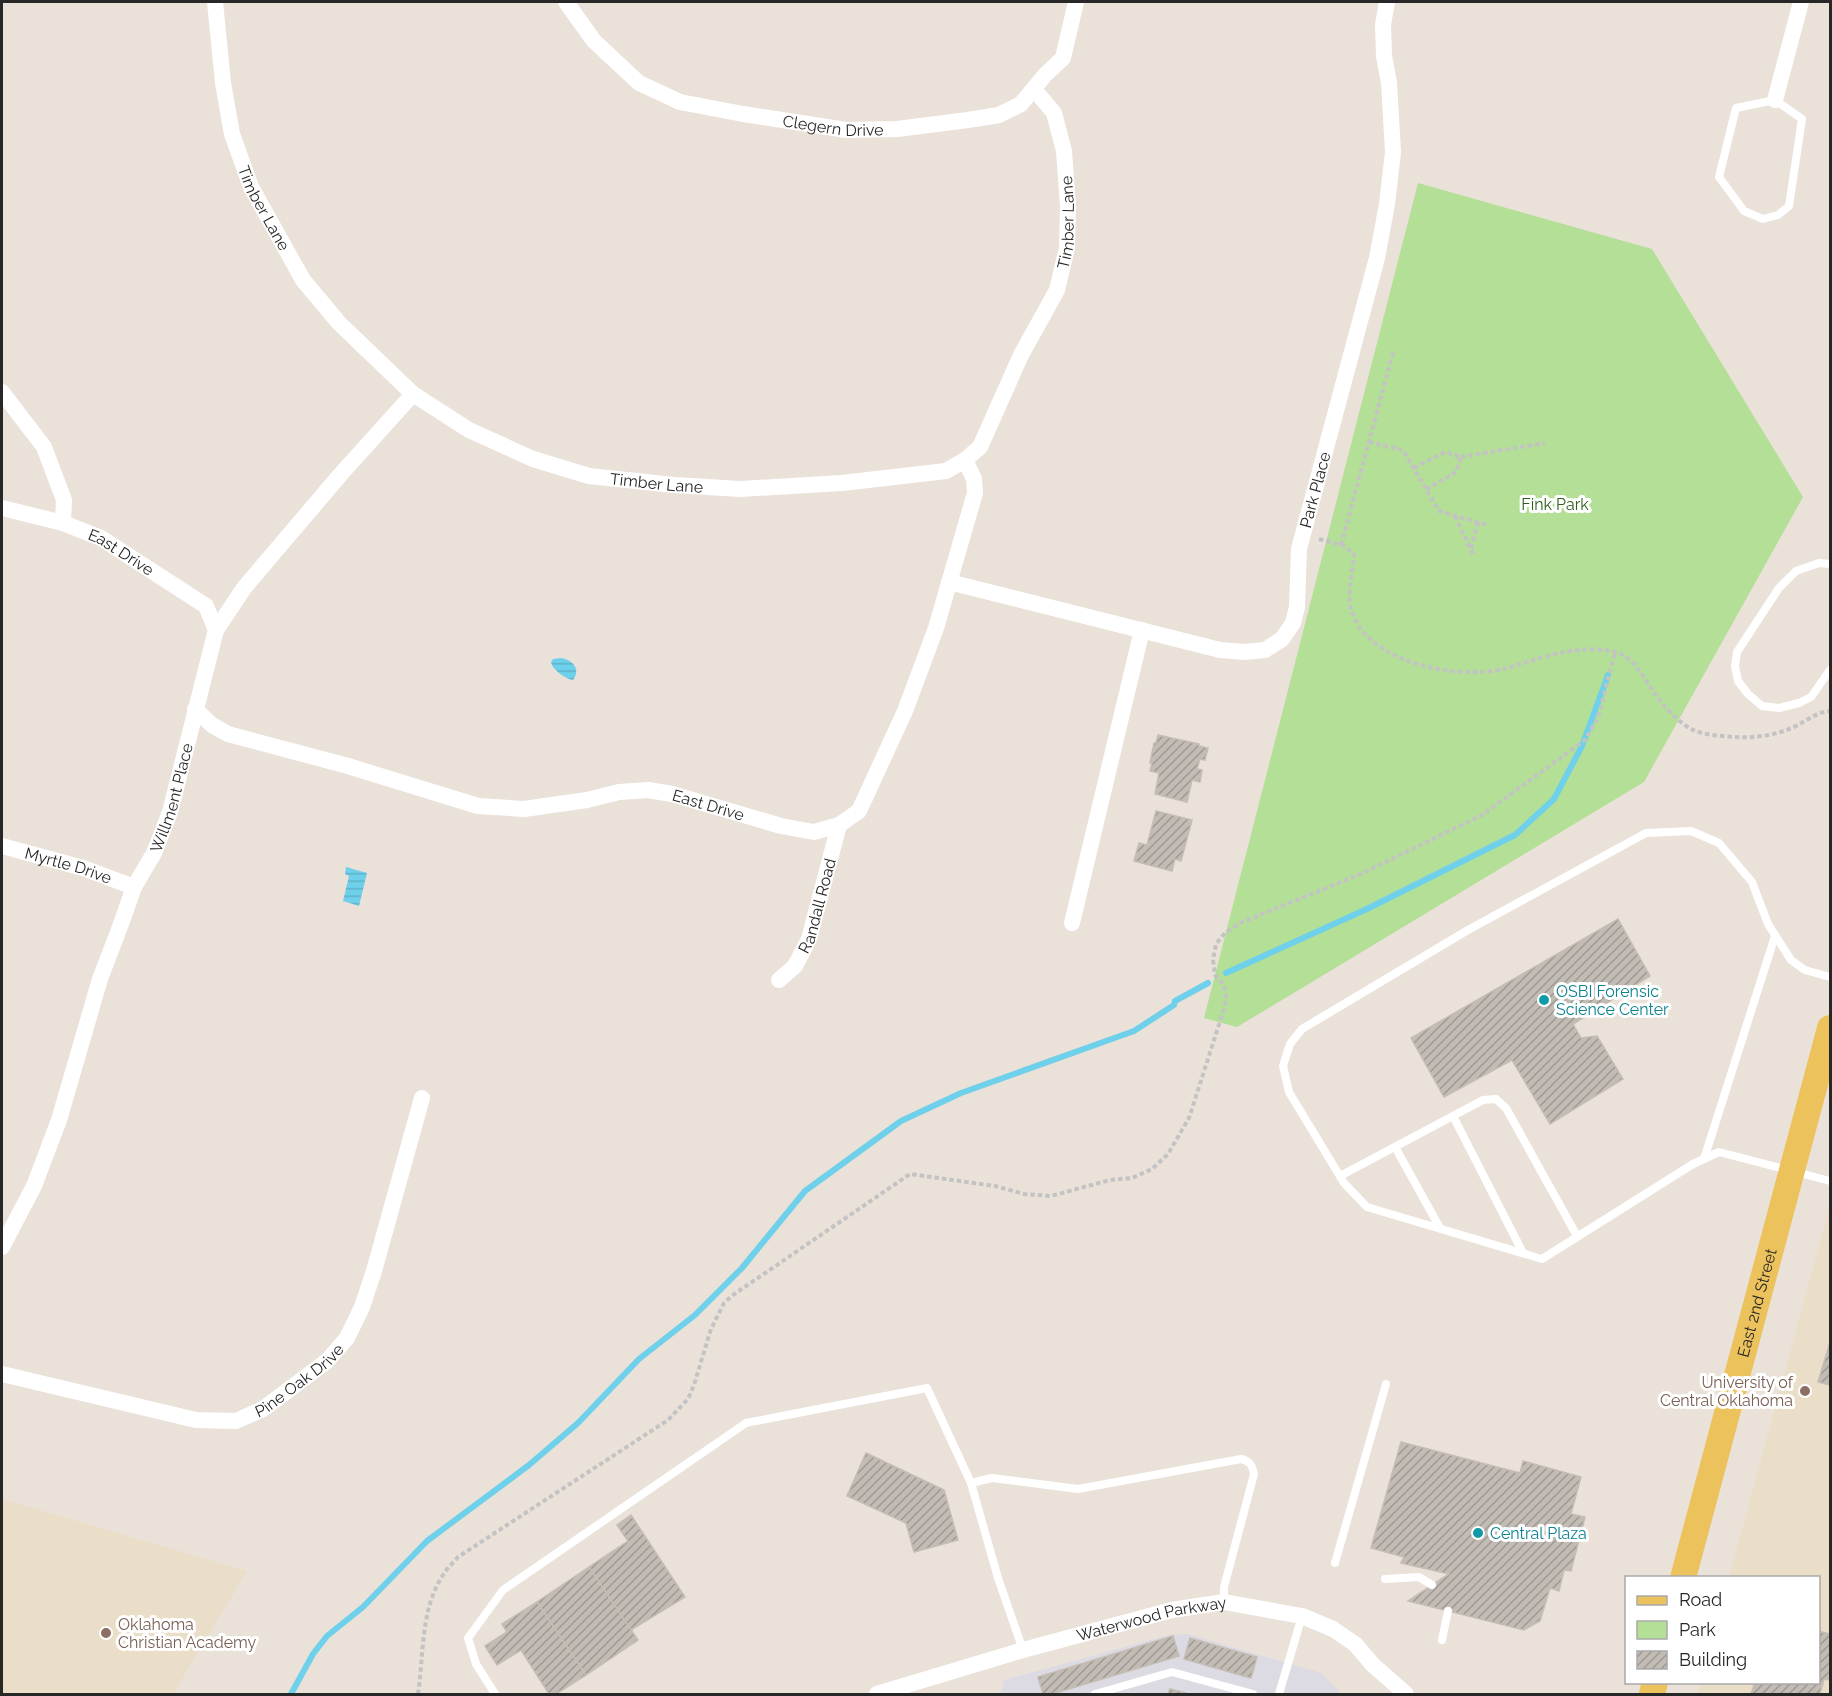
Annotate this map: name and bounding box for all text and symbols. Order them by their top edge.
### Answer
street label: Clegern Drive [782,111,884,140]
street label: Timber Lane [235,163,294,254]
street label: Timber Lane [1053,175,1078,271]
street label: Park Place [1296,450,1334,530]
street label: Timber Lane [609,469,704,496]
park label: Fink Park [1521,495,1589,514]
street label: East Drive [86,525,158,579]
street label: Willment Place [146,741,197,855]
street label: East Drive [670,785,747,824]
street label: Myrtle Drive [23,843,114,887]
street label: Randall Road [794,856,839,956]
place label: OSBI Forensic Science Center [1556,982,1669,1019]
marker: OSBI Forensic Science Center [1537,993,1551,1007]
street label: East 2nd Street [1733,1246,1780,1359]
street label: Pine Oak Drive [252,1340,347,1421]
place label: University of Central Oklahoma [1660,1373,1794,1410]
marker: University of Central Oklahoma [1798,1384,1812,1398]
place label: Central Plaza [1490,1524,1587,1543]
marker: Central Plaza [1471,1526,1485,1540]
legend [1625,1576,1820,1684]
text: Road [1679,1589,1722,1610]
street label: Waterwood Parkway [1074,1592,1228,1645]
place label: Oklahoma Christian Academy [118,1615,257,1652]
text: Park [1679,1619,1716,1640]
marker: Oklahoma Christian Academy [99,1626,113,1640]
text: Building [1679,1649,1747,1670]

